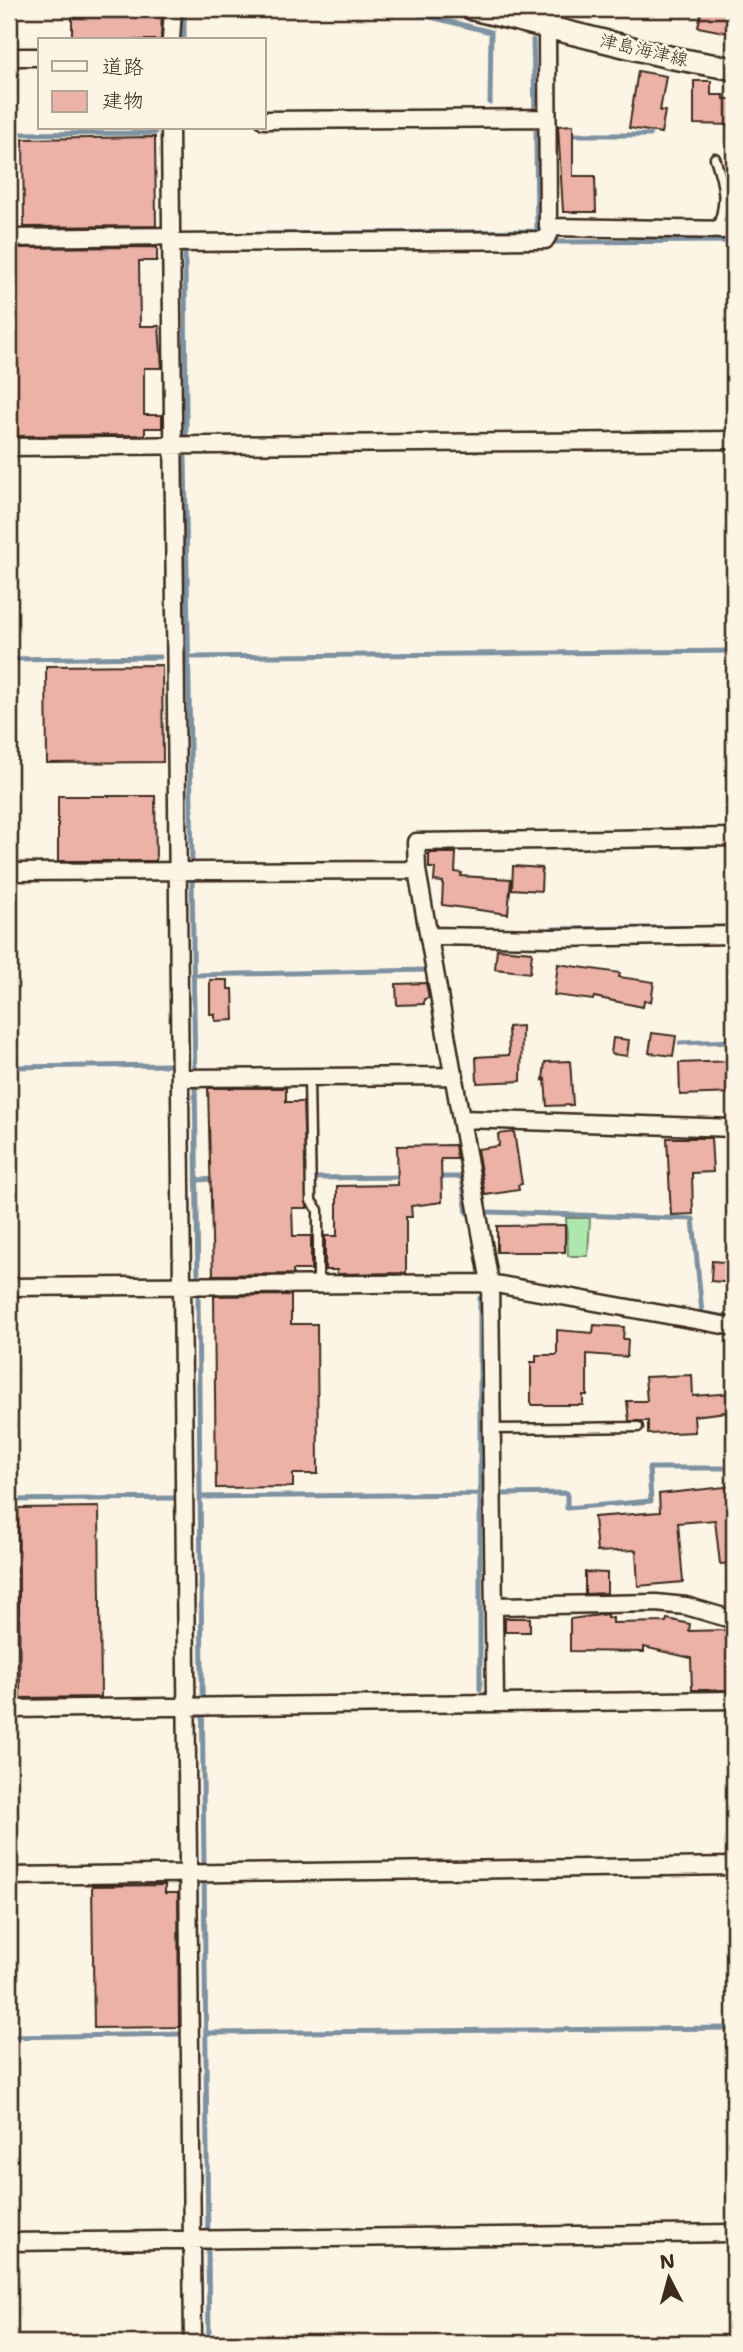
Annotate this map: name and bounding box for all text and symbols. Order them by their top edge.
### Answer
street label: 津島海津線 [597,28,691,72]
legend [38,38,266,130]
text: 道路 [102,53,144,81]
text: 建物 [102,87,144,115]
north arrow [634,2244,704,2314]
text: N [658,2248,676,2275]

